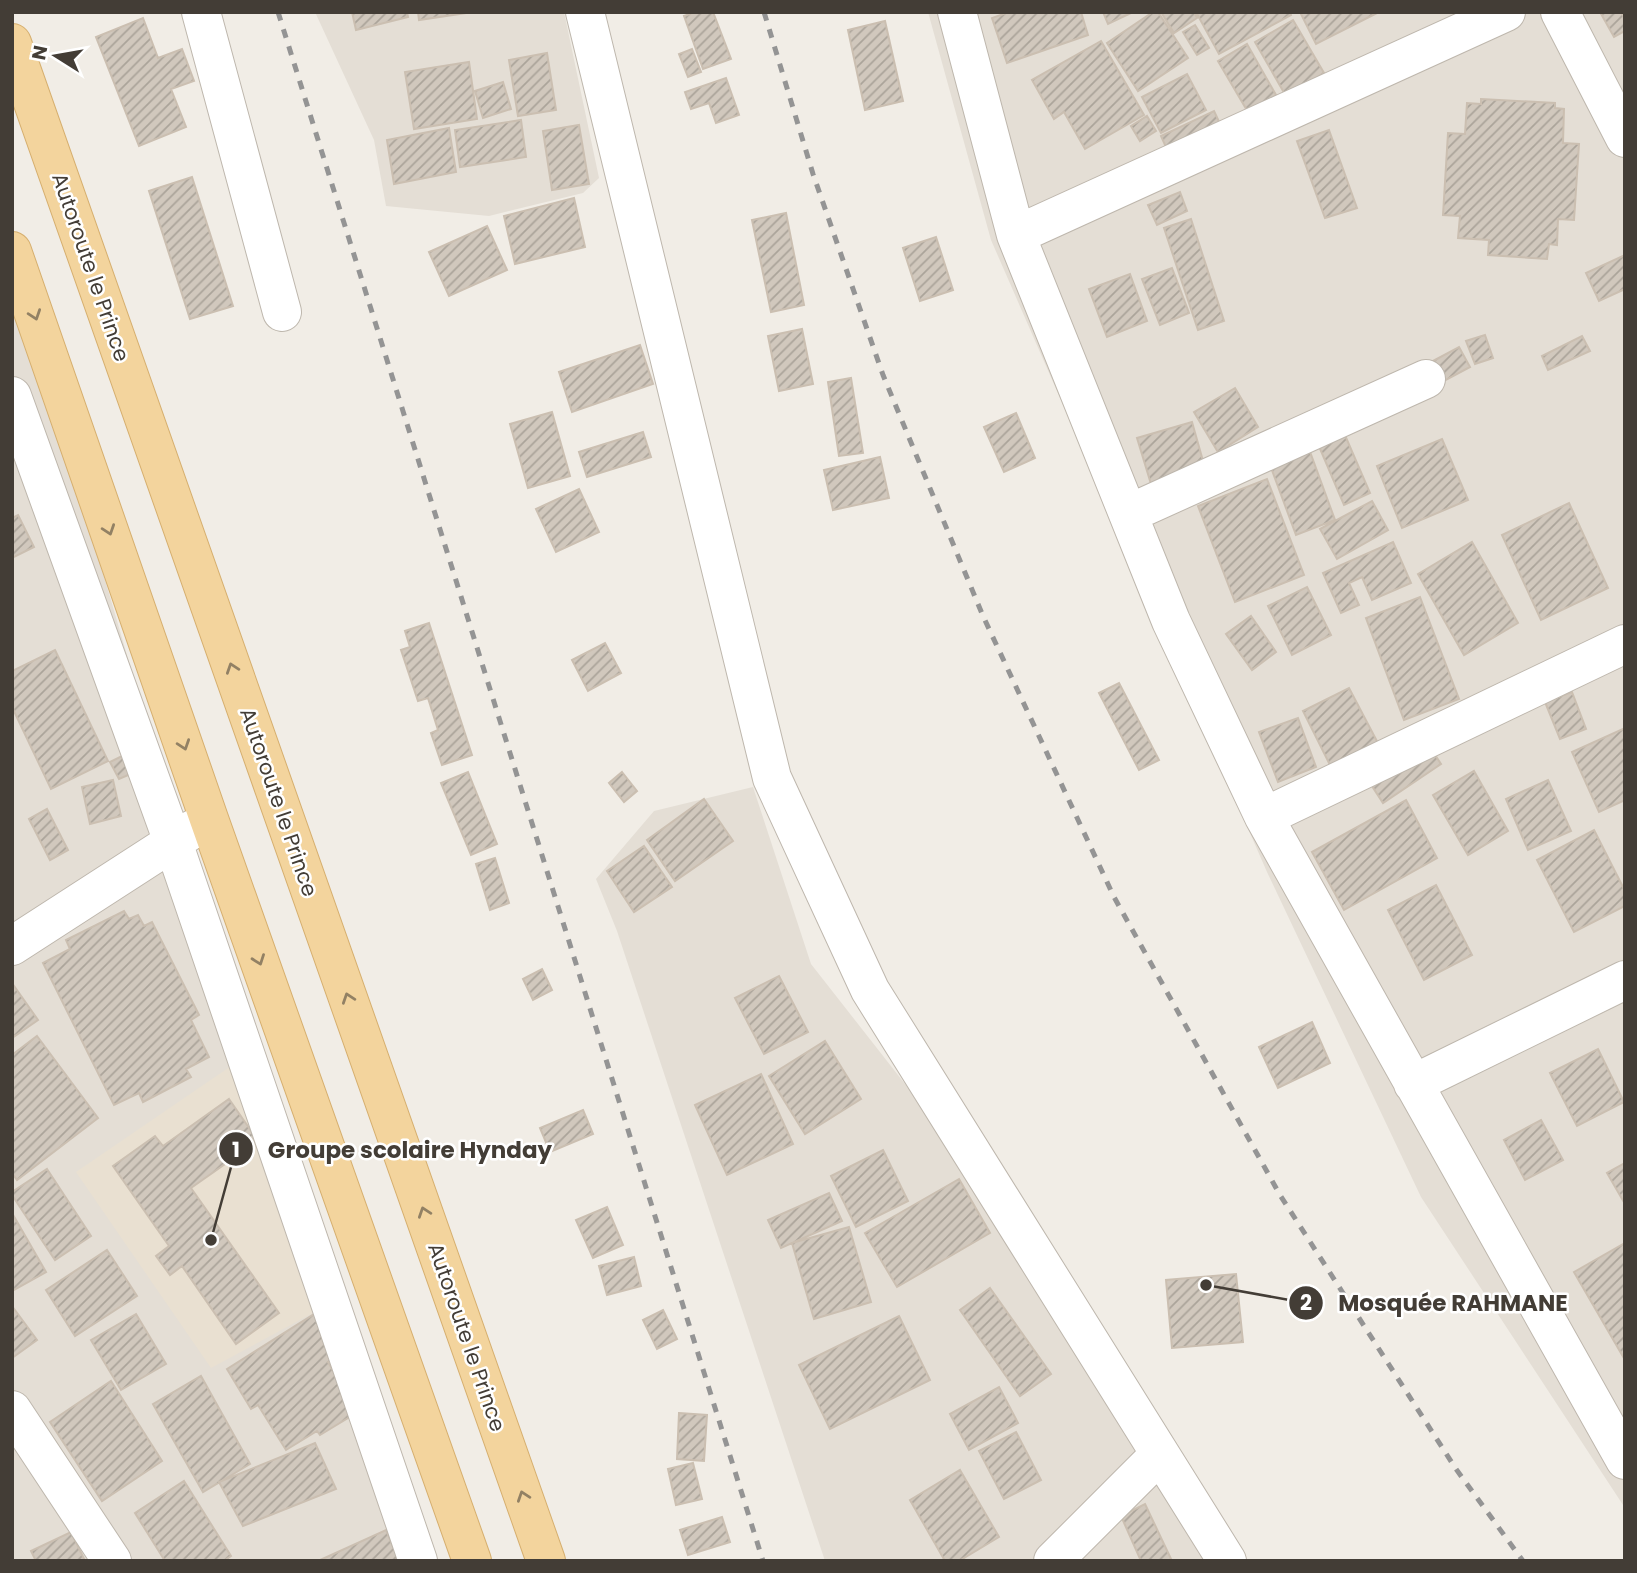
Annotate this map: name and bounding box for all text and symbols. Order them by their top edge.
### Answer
north arrow [21,21,91,91]
text: N [25,43,54,62]
street label: Autoroute le Prince [45,169,137,365]
one-way arrow [27,309,41,321]
one-way arrow [101,524,115,536]
one-way arrow [226,662,240,674]
street label: Autoroute le Prince [233,704,325,900]
one-way arrow [176,739,190,751]
one-way arrow [251,953,265,965]
one-way arrow [342,992,356,1004]
callout: Groupe scolaire Hynday [219,1127,566,1171]
text: Groupe scolaire Hynday [268,1134,553,1166]
text: 1 [232,1135,240,1164]
one-way arrow [418,1207,432,1219]
street label: Autoroute le Prince [421,1239,513,1435]
callout: Mosquée RAHMANE [1289,1281,1581,1325]
text: Mosquée RAHMANE [1338,1287,1568,1319]
text: 2 [1300,1288,1312,1317]
one-way arrow [518,1491,532,1503]

